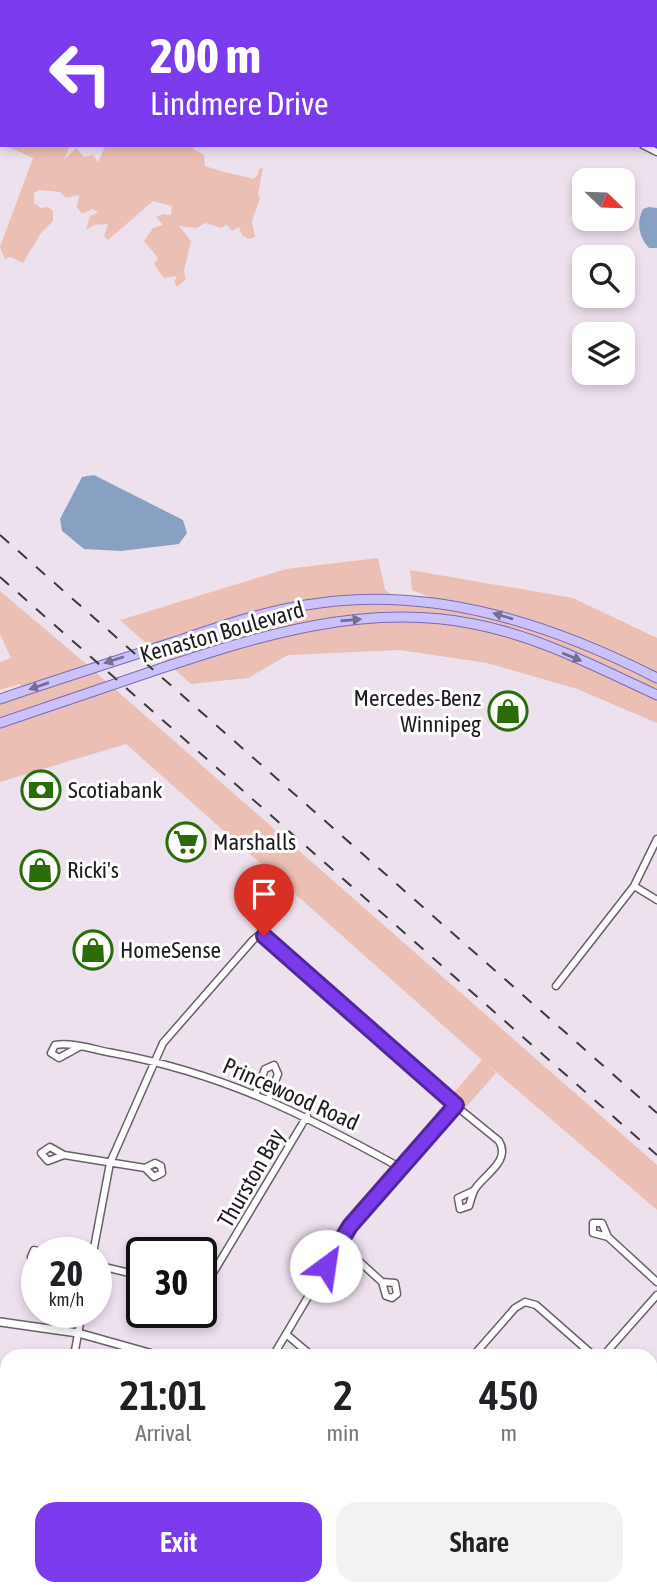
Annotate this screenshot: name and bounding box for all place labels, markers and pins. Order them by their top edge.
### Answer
place label: Mercedes-Benz Winnipeg [354,685,481,737]
shop icon: Mercedes-Benz Winnipeg [487,690,529,732]
bank icon: Scotiabank [20,769,62,811]
place label: Scotiabank [68,777,162,803]
supermarket icon: Marshalls [165,821,207,863]
place label: Marshalls [213,829,296,855]
shop icon: Ricki's [19,849,61,891]
place label: Ricki's [67,857,119,883]
pin [234,864,294,936]
shop icon: HomeSense [72,929,114,971]
place label: HomeSense [120,937,221,963]

